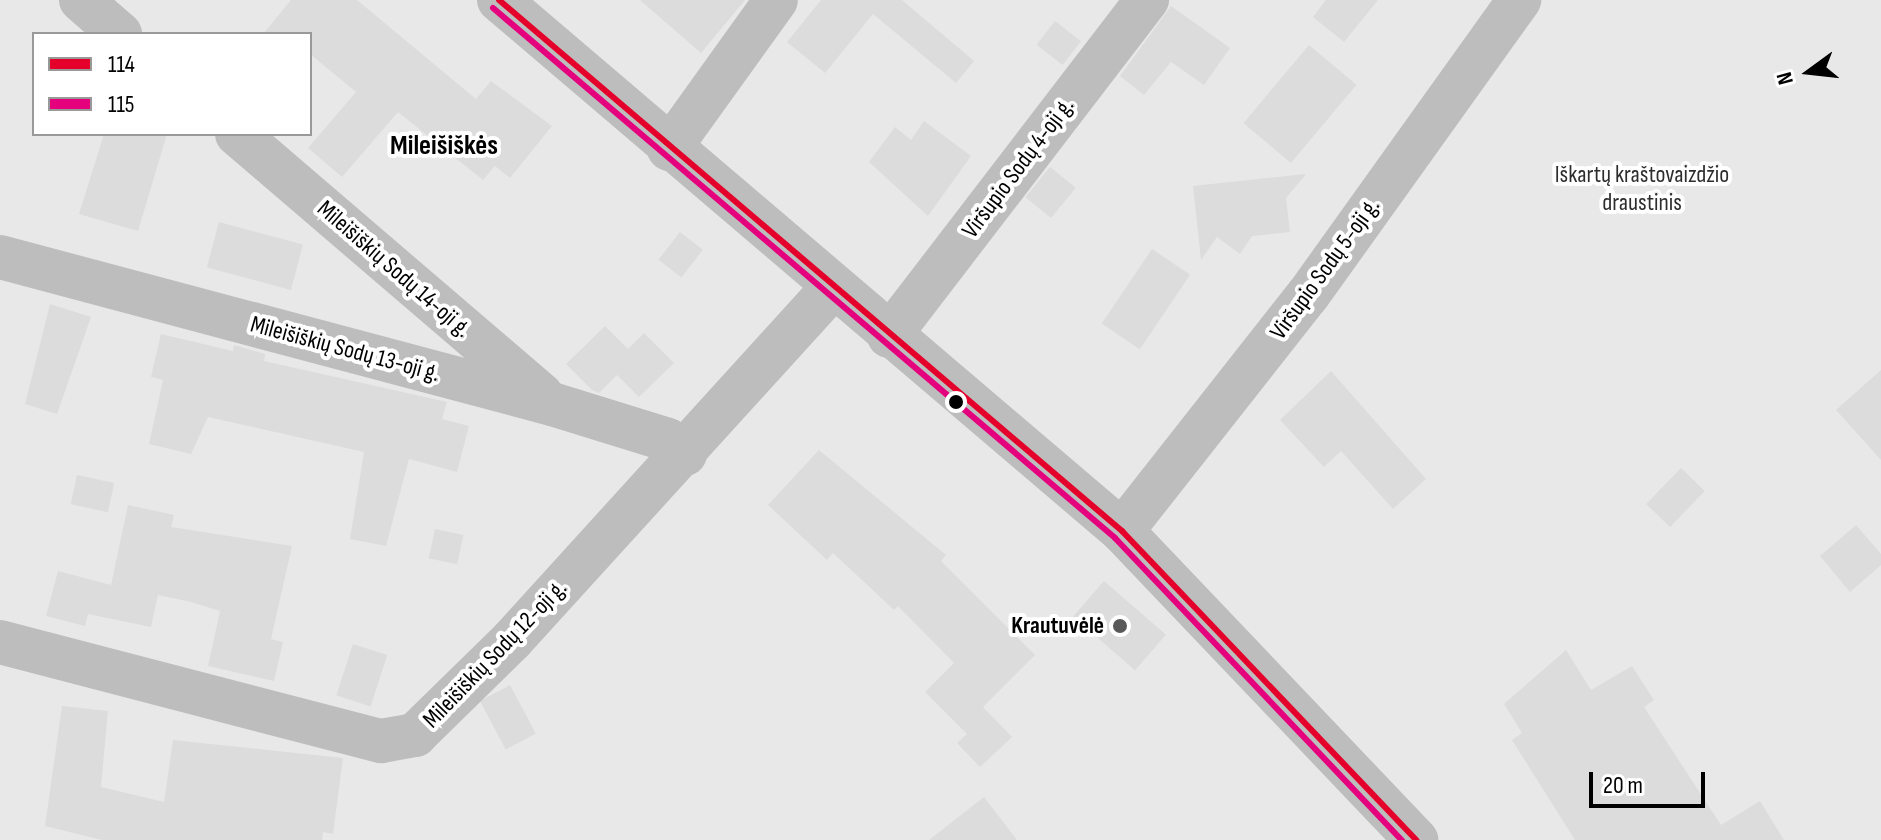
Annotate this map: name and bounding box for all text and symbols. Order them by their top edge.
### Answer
legend [32,32,312,136]
north arrow [1769,32,1849,112]
text: 114 [108,50,135,79]
text: N [1771,69,1800,88]
text: 115 [108,90,134,119]
street label: Viršupio Sodų 4-oji g. [956,92,1080,244]
district label: Mileišiškės [390,129,498,163]
park label: Iškartų kraštovaizdžio draustinis [1555,161,1729,217]
street label: Viršupio Sodų 5-oji g. [1264,193,1386,345]
street label: Mileišiškių Sodų 14-oji g. [311,194,477,344]
street label: Mileišiškių Sodų 13-oji g. [247,310,443,388]
unlabelled marker [948,394,964,410]
street label: Mileišiškių Sodų 12-oji g. [417,574,573,734]
place label: Krautuvėlė [1011,612,1104,640]
marker: Krautuvėlė [1111,617,1129,635]
scale bar [1593,756,1709,806]
text: 20 m [1603,771,1643,800]

